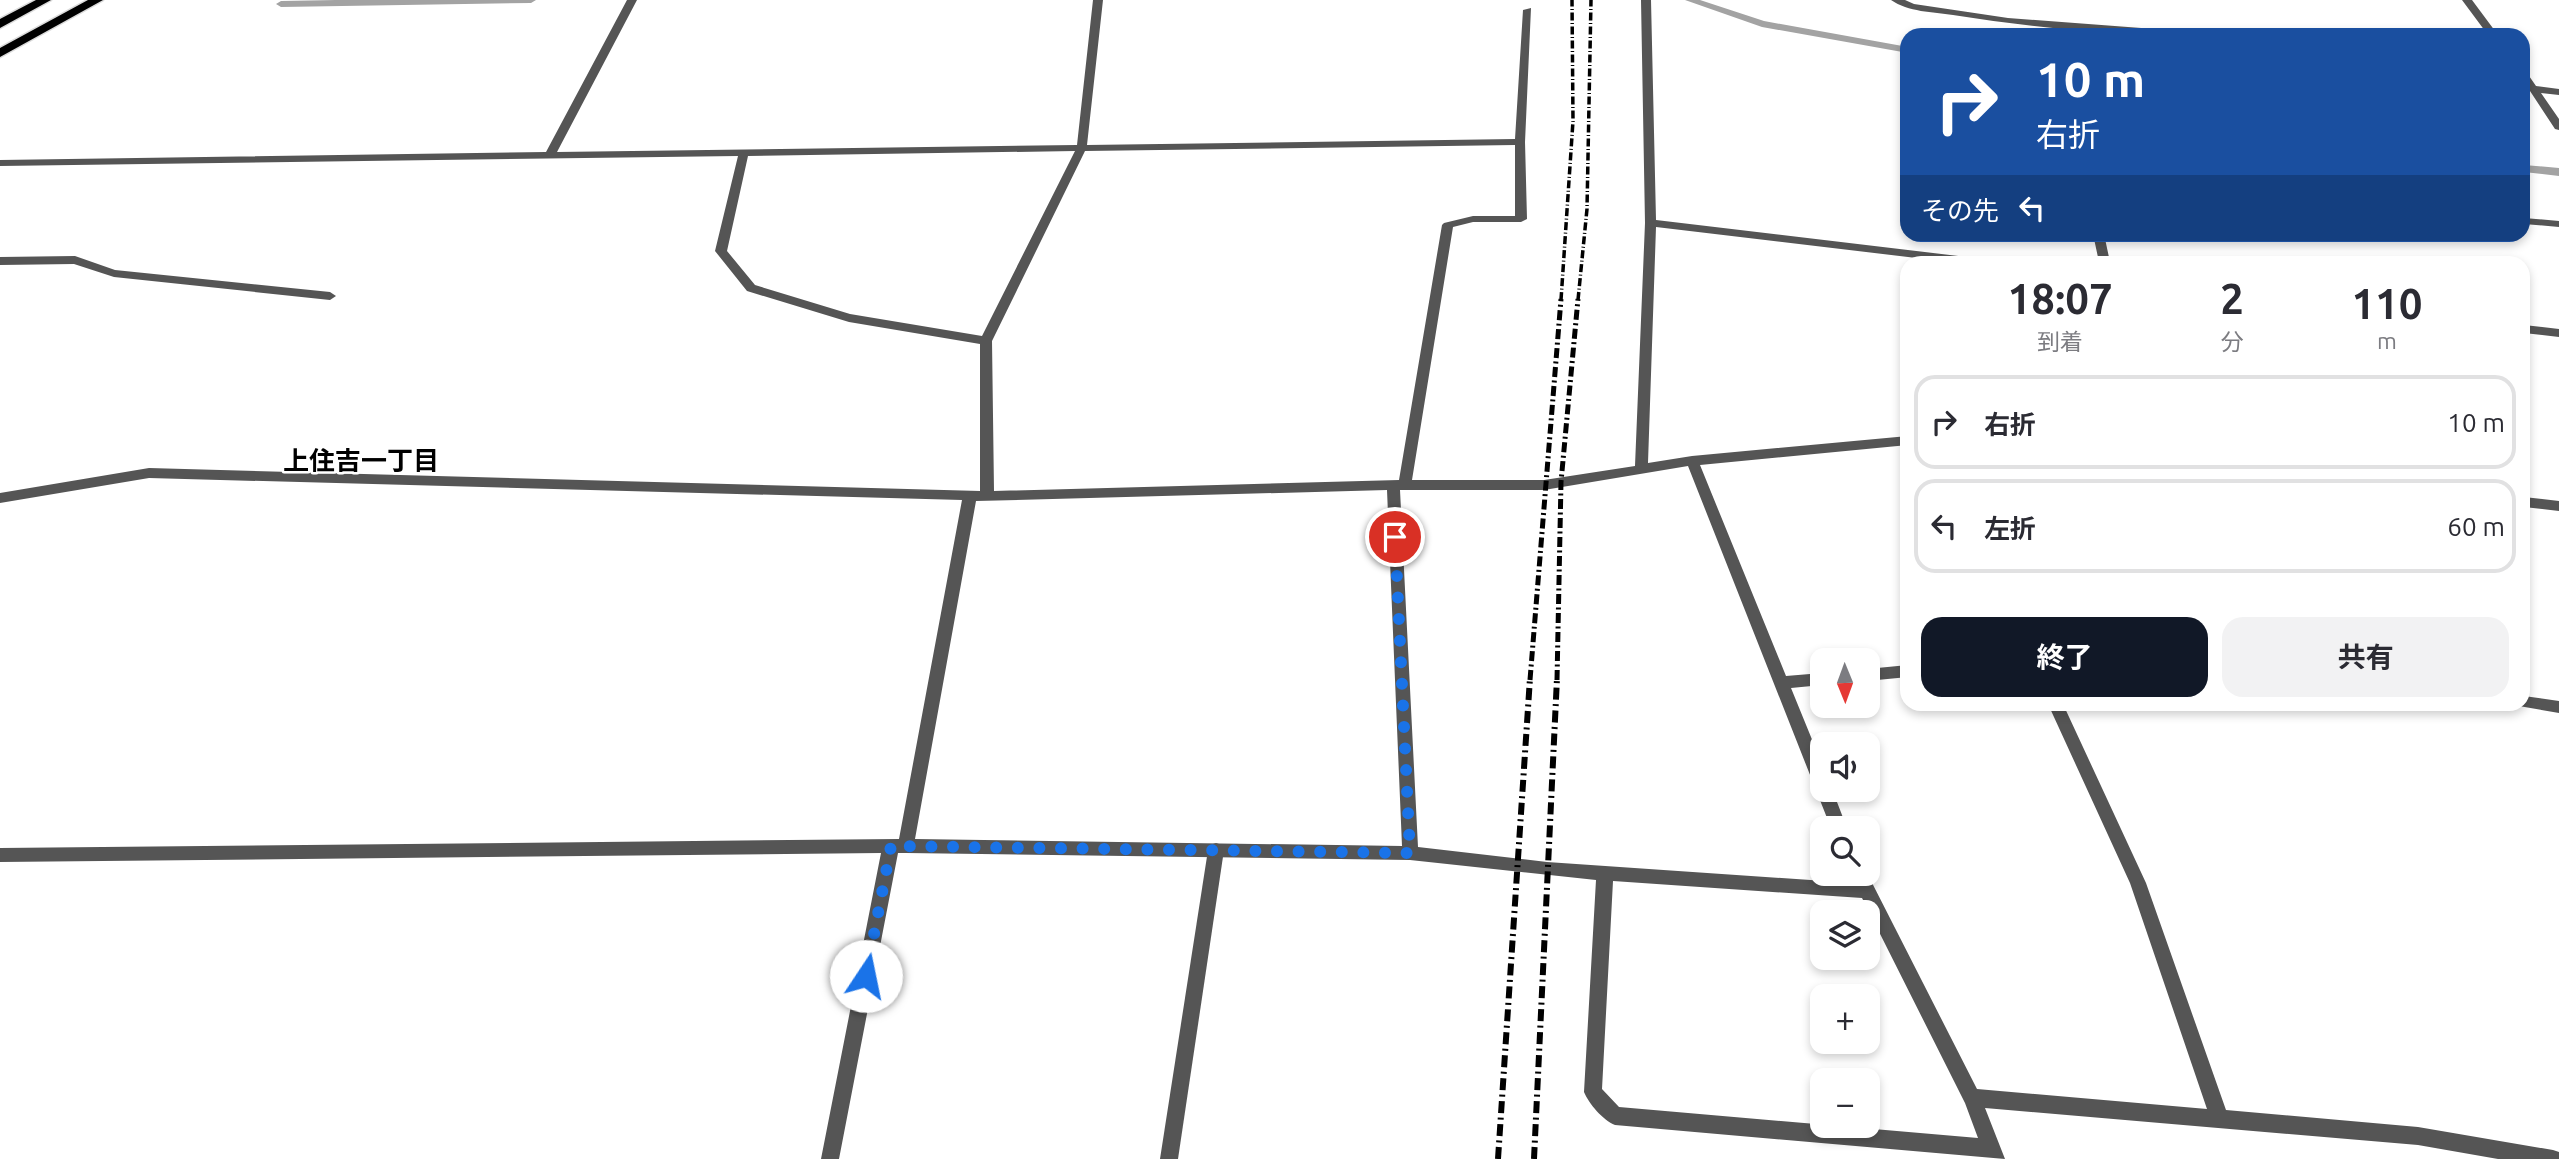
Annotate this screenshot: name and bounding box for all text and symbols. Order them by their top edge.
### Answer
text: 10 m [2036,51,2145,106]
icon: right [1921,56,2012,147]
text: 右折 [2036,116,2100,152]
icon: left [2013,189,2051,227]
text: その先 [1921,196,1999,225]
text: 18:07 [2008,275,2113,322]
text: 2 [2220,275,2244,322]
text: 110 [2351,280,2422,327]
text: m [2377,328,2397,353]
text: 到着 [2037,329,2083,354]
text: 分 [2221,329,2244,354]
icon: right [1925,403,1963,441]
text: 10 m [2447,408,2505,437]
text: 右折 [1984,410,2036,439]
district label: 上住吉一丁目 [283,446,439,475]
pin [1365,507,1425,567]
icon: left [1925,507,1963,545]
text: 60 m [2447,512,2505,541]
text: 左折 [1984,514,2036,543]
icon: arrive [1376,518,1414,556]
button: 終了 [1921,617,2208,697]
button: 共有 [2222,617,2509,697]
north arrow [1810,648,1880,718]
map controls [1810,648,1880,1138]
button: sound [1810,732,1880,802]
button: search [1810,816,1880,886]
button: layers [1810,900,1880,970]
position arrow [829,939,903,1013]
button: + [1810,984,1880,1054]
button: − [1810,1068,1880,1138]

